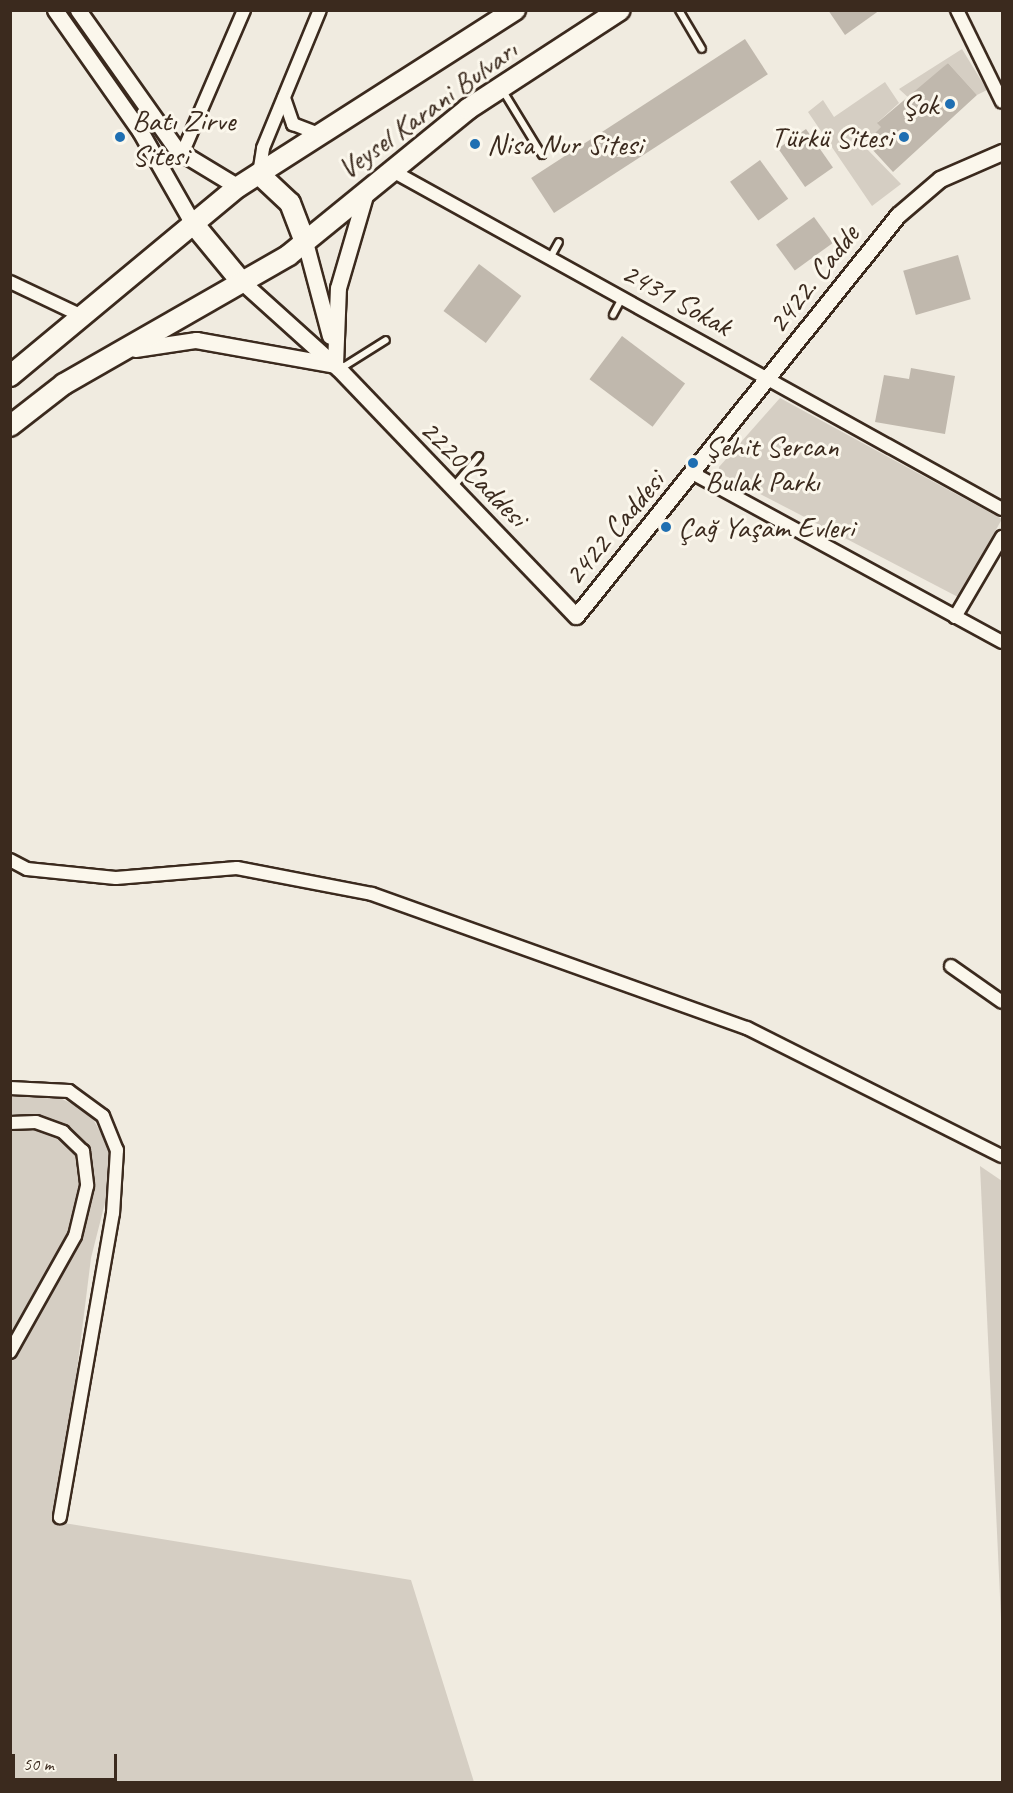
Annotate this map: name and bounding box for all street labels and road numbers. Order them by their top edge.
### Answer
street label: Veysel Karani Bulvarı [330,32,524,186]
street label: 2422. Cadde [759,218,867,340]
street label: 2431 Sokak [616,254,738,344]
street label: 2220 Caddesi [413,412,535,534]
street label: 2422 Caddesi [556,464,672,592]

